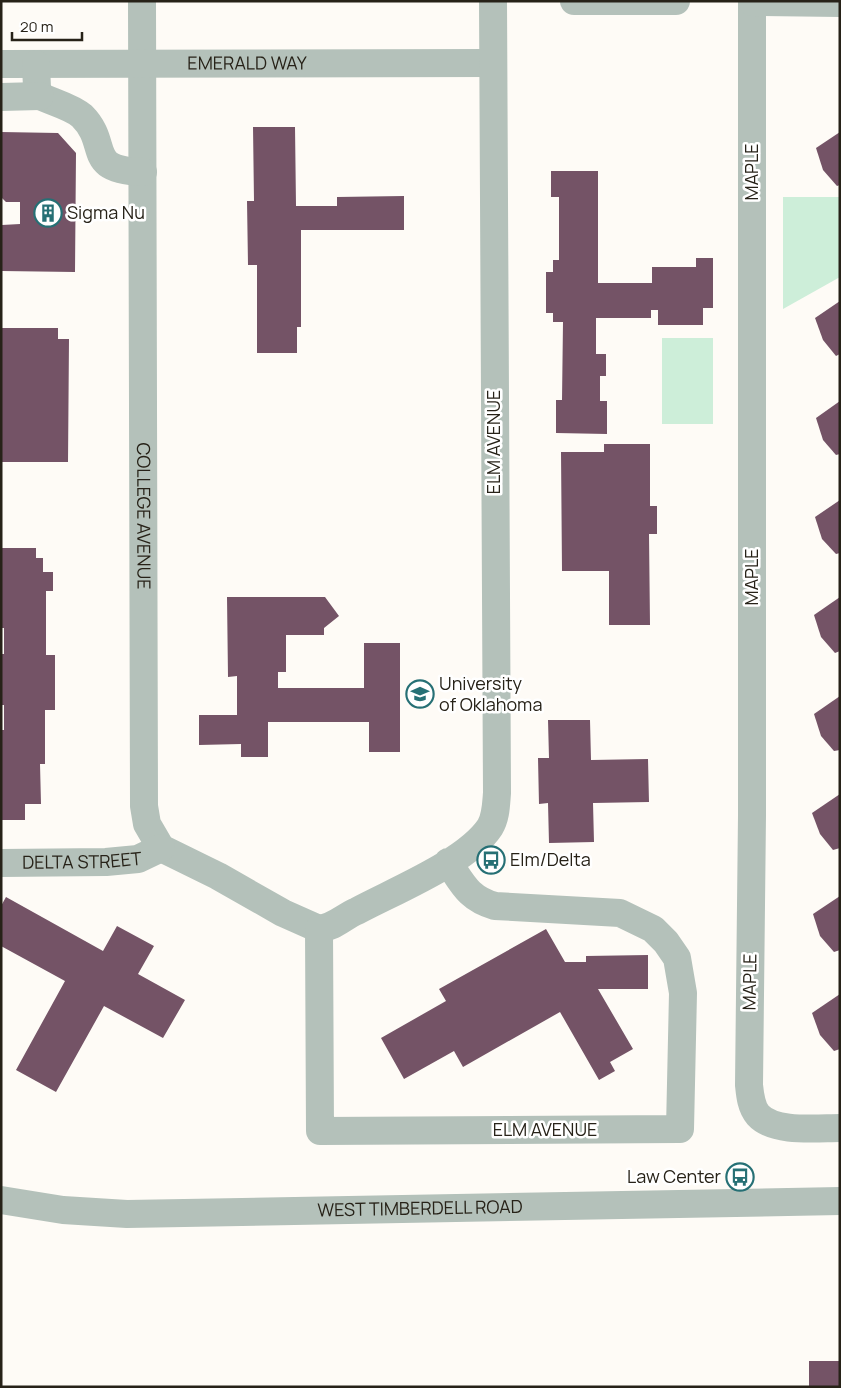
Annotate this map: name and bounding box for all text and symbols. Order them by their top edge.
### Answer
scale bar [12,10,82,42]
text: 20 m [20,16,53,37]
street label: EMERALD WAY [187,50,308,75]
street label: MAPLE [739,144,763,200]
building icon: Sigma Nu [33,198,63,228]
place label: Sigma Nu [67,200,145,224]
street label: ELM AVENUE [481,390,505,494]
street label: COLLEGE AVENUE [132,442,156,590]
street label: MAPLE [739,549,763,605]
place label: University of Oklahoma [439,671,542,716]
school or university icon: University of Oklahoma [405,679,435,709]
bus stop icon: Elm/Delta [476,845,506,875]
street label: DELTA STREET [22,846,143,874]
place label: Elm/Delta [510,847,591,871]
street label: MAPLE [737,953,761,1011]
street label: ELM AVENUE [493,1117,597,1141]
bus stop icon: Law Center [725,1162,755,1192]
place label: Law Center [627,1164,721,1188]
street label: WEST TIMBERDELL ROAD [317,1194,523,1222]

